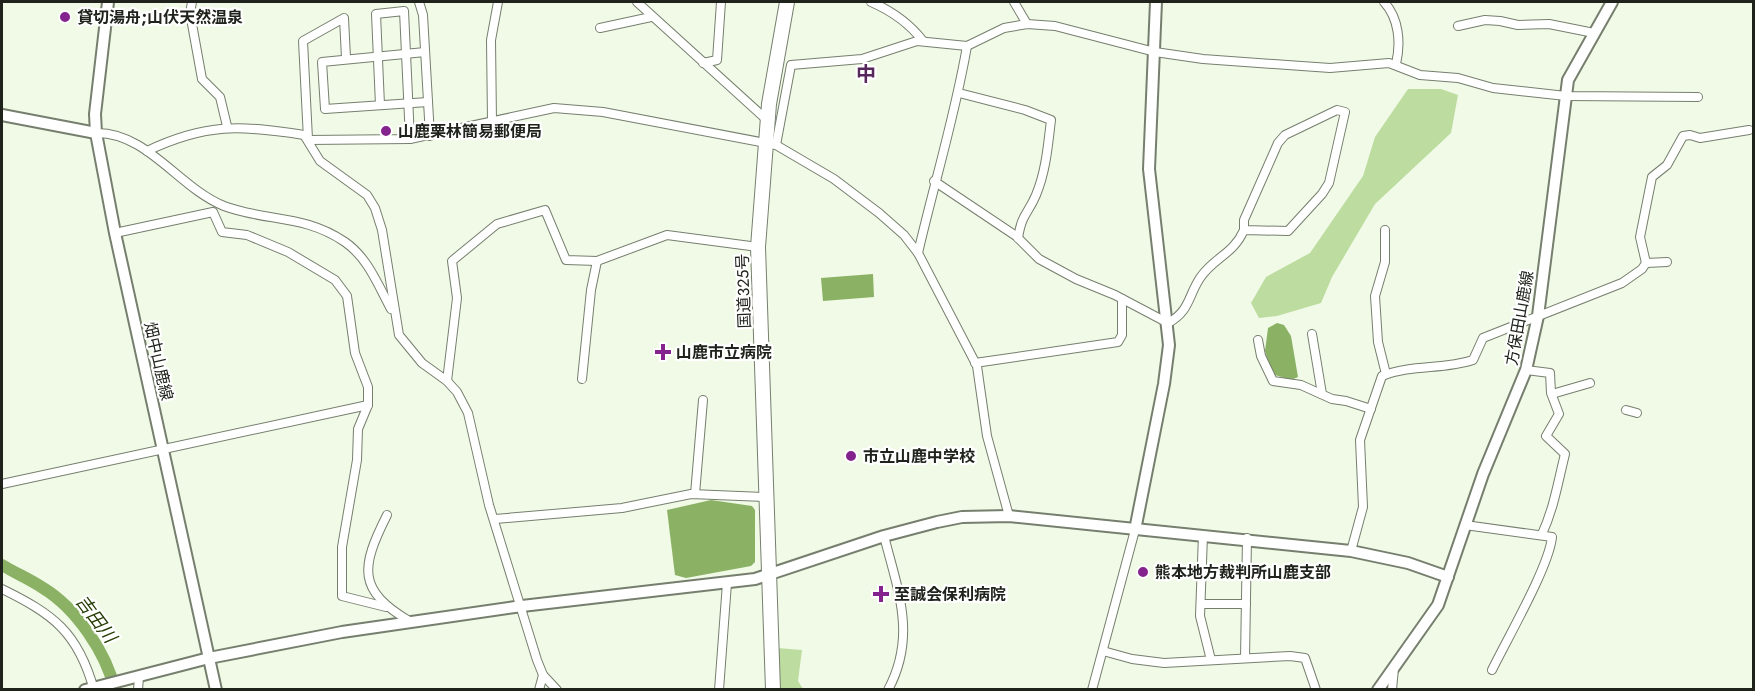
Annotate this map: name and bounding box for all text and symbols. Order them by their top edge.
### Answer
place label: 貸切湯舟;山伏天然温泉 [77,6,243,29]
marker: 貸切湯舟;山伏天然温泉 [58,10,72,24]
district label: 中 [856,60,876,89]
place label: 山鹿栗林簡易郵便局 [398,120,542,143]
marker: 山鹿栗林簡易郵便局 [379,124,393,138]
street label: 国道325号 [731,253,756,329]
street label: 方保田山鹿線 [1500,269,1539,367]
street label: 畑中山鹿線 [138,320,179,403]
place label: 山鹿市立病院 [676,341,772,364]
marker: 山鹿市立病院 [654,343,672,361]
place label: 市立山鹿中学校 [863,445,975,468]
marker: 市立山鹿中学校 [844,449,858,463]
place label: 熊本地方裁判所山鹿支部 [1155,561,1331,584]
marker: 熊本地方裁判所山鹿支部 [1136,565,1150,579]
place label: 至誠会保利病院 [894,583,1006,606]
marker: 至誠会保利病院 [872,585,890,603]
water label: 吉田川 [69,590,124,650]

